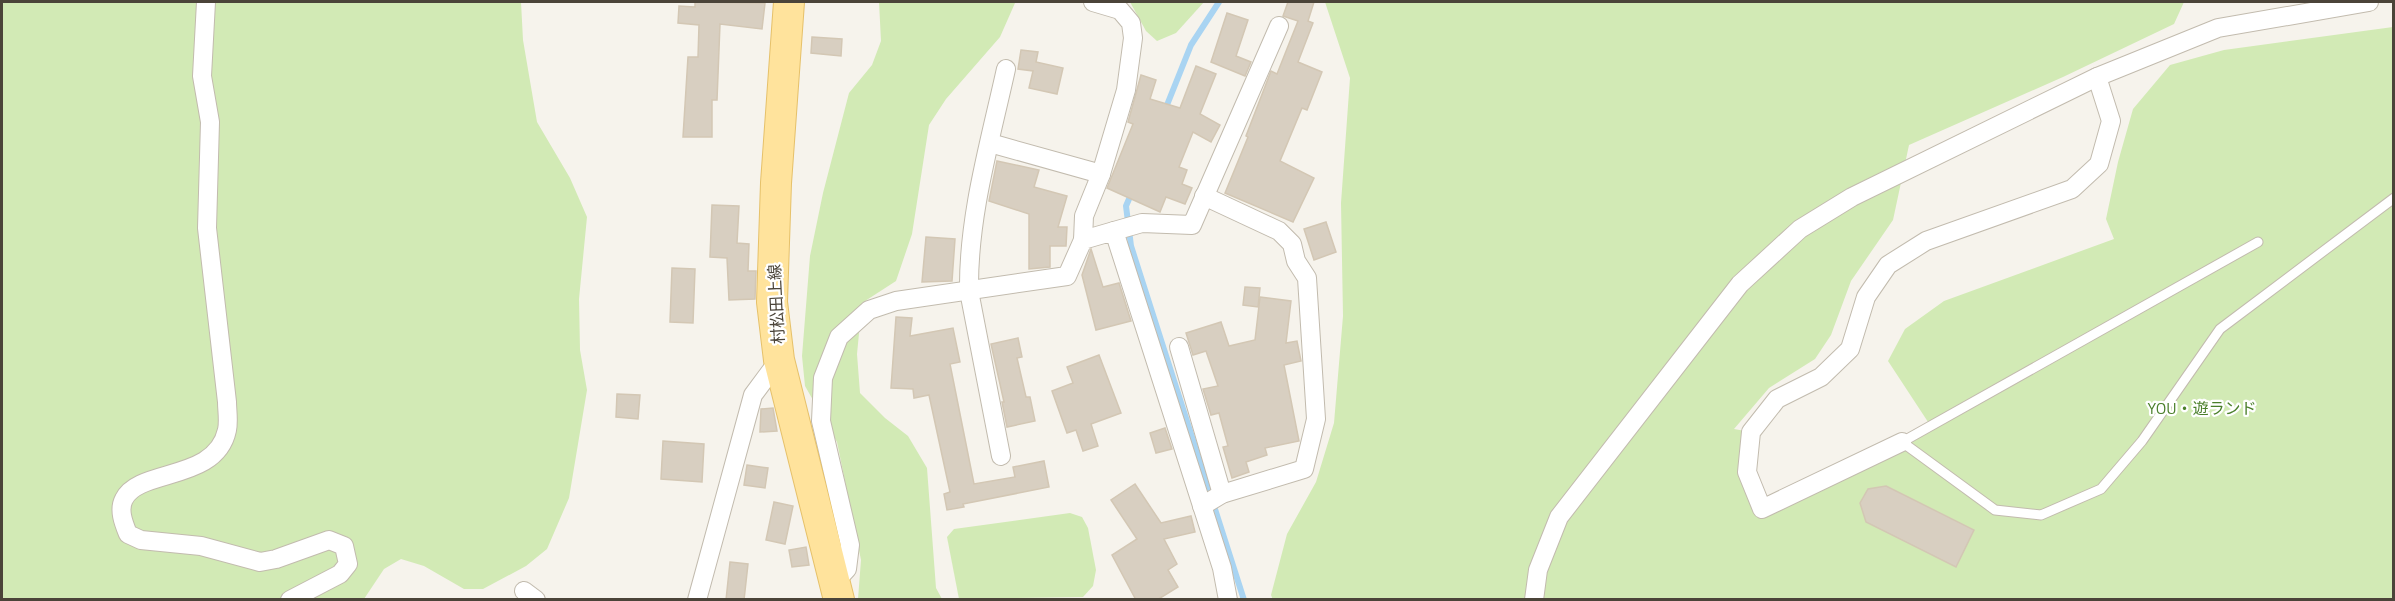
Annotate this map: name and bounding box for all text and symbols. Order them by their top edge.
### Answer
street label: 村松田上線 [762,263,790,345]
park label: YOU・遊ランド [2147,396,2257,420]

